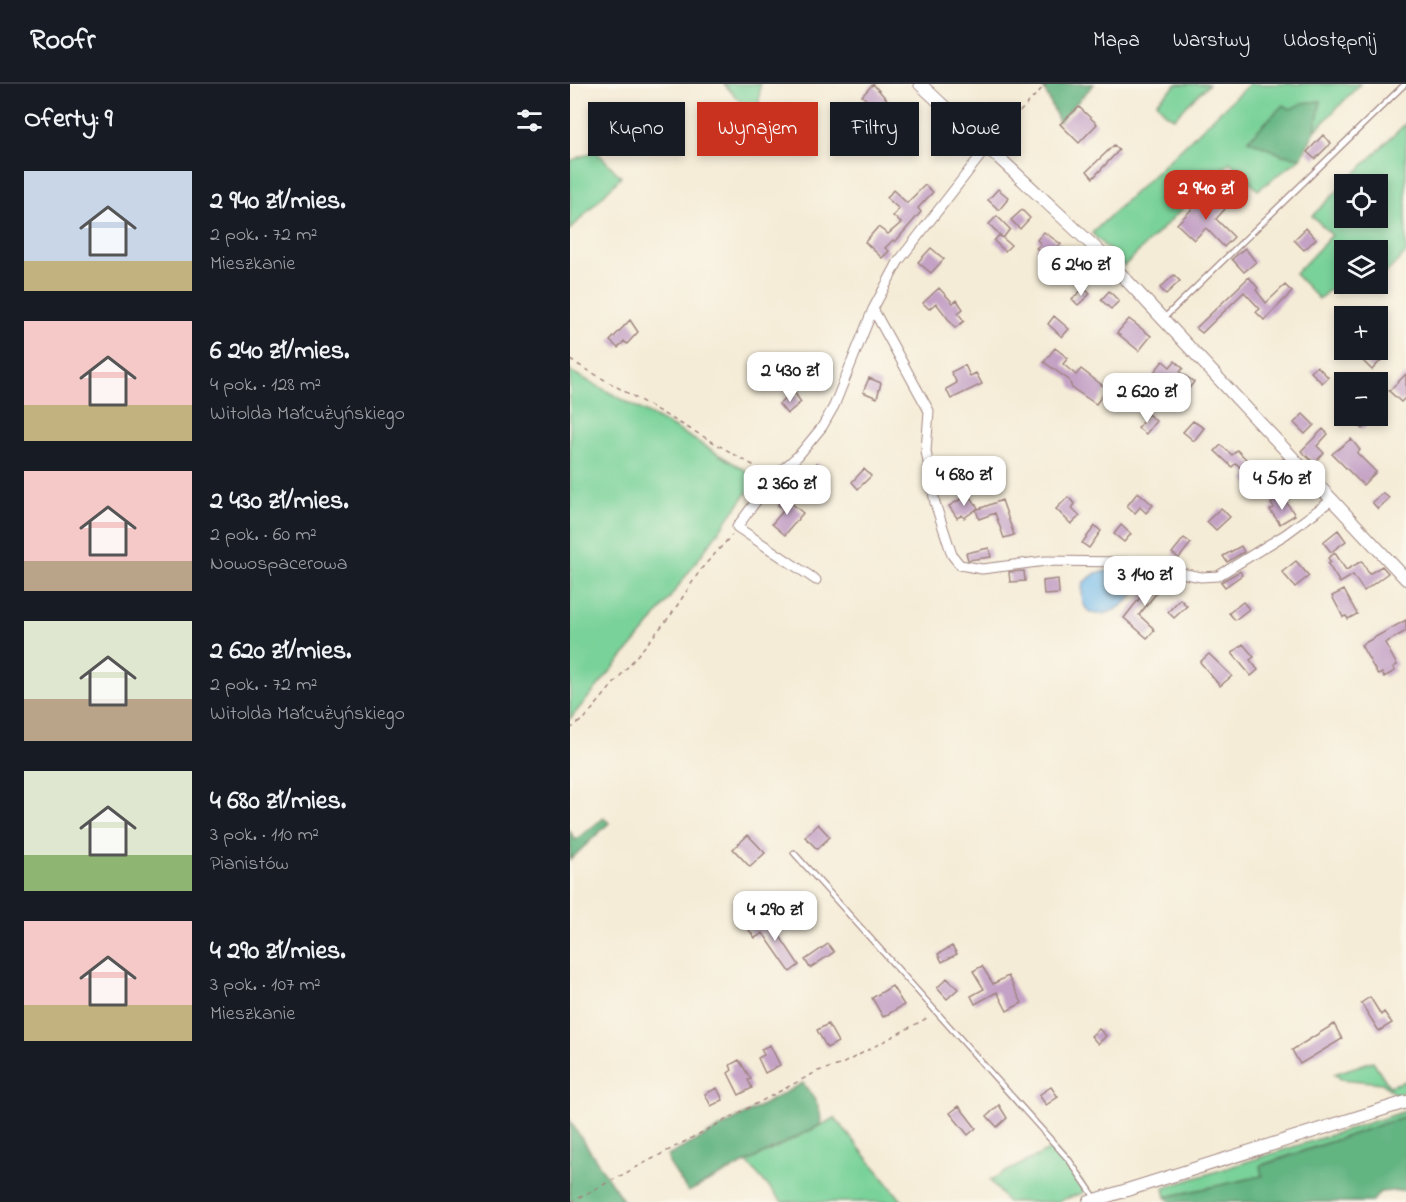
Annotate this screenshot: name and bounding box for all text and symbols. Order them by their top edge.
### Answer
text: Roofr [30,21,95,62]
text: Mapa [1093,26,1140,56]
text: Warstwy [1173,26,1250,56]
text: Udostępnij [1283,26,1376,56]
text: Oferty: 9 [24,101,113,139]
chip: Kupno [588,102,685,156]
chip: Wynajem [697,102,818,156]
chip: Filtry [830,102,919,156]
chip: Nowe [931,102,1021,156]
icon: filters [513,104,546,137]
pin: 2 940 zł [1144,170,1268,221]
map controls [1334,174,1388,426]
button: locate [1334,174,1388,228]
text: 2 940 zł [1178,175,1234,204]
text: 2 940 zł/mies. [210,183,346,221]
icon: home [72,195,144,267]
text: 2 pok. · 72 m² [210,221,317,250]
button: layers [1334,240,1388,294]
pin: 6 240 zł [1019,246,1143,297]
text: Mieszkanie [210,250,295,279]
text: 6 240 zł [1052,251,1110,280]
button: + [1334,306,1388,360]
text: 6 240 zł/mies. [210,333,349,371]
icon: home [72,345,144,417]
pin: 2 430 zł [728,352,852,403]
text: 2 430 zł [761,357,819,386]
text: 4 pok. · 128 m² [210,371,321,400]
button: − [1334,372,1388,426]
pin: 2 620 zł [1085,373,1209,424]
text: 2 620 zł [1117,378,1177,407]
text: Witolda Małcużyńskiego [210,400,405,429]
pin: 4 680 zł [902,456,1026,507]
pin: 4 510 zł [1220,460,1344,511]
text: 4 680 zł [936,461,992,490]
pin: 2 360 zł [725,465,849,516]
text: 4 510 zł [1253,465,1311,494]
text: 2 360 zł [758,470,816,499]
text: 2 430 zł/mies. [210,483,349,521]
icon: home [72,495,144,567]
text: 2 pok. · 60 m² [210,521,317,550]
text: Nowospacerowa [210,550,347,579]
pin: 3 140 zł [1083,556,1207,607]
text: 3 140 zł [1118,561,1172,590]
text: 2 620 zł/mies. [210,633,351,671]
icon: home [72,645,144,717]
text: 2 pok. · 72 m² [210,671,317,700]
text: Witolda Małcużyńskiego [210,700,405,729]
text: 4 680 zł/mies. [210,783,346,821]
icon: home [72,795,144,867]
text: 3 pok. · 110 m² [210,821,319,850]
text: Pianistów [210,850,289,879]
pin: 4 290 zł [713,891,837,942]
text: 4 290 zł [747,896,803,925]
text: 4 290 zł/mies. [210,933,346,971]
icon: home [72,945,144,1017]
text: 3 pok. · 107 m² [210,971,321,1000]
text: Mieszkanie [210,1000,295,1029]

